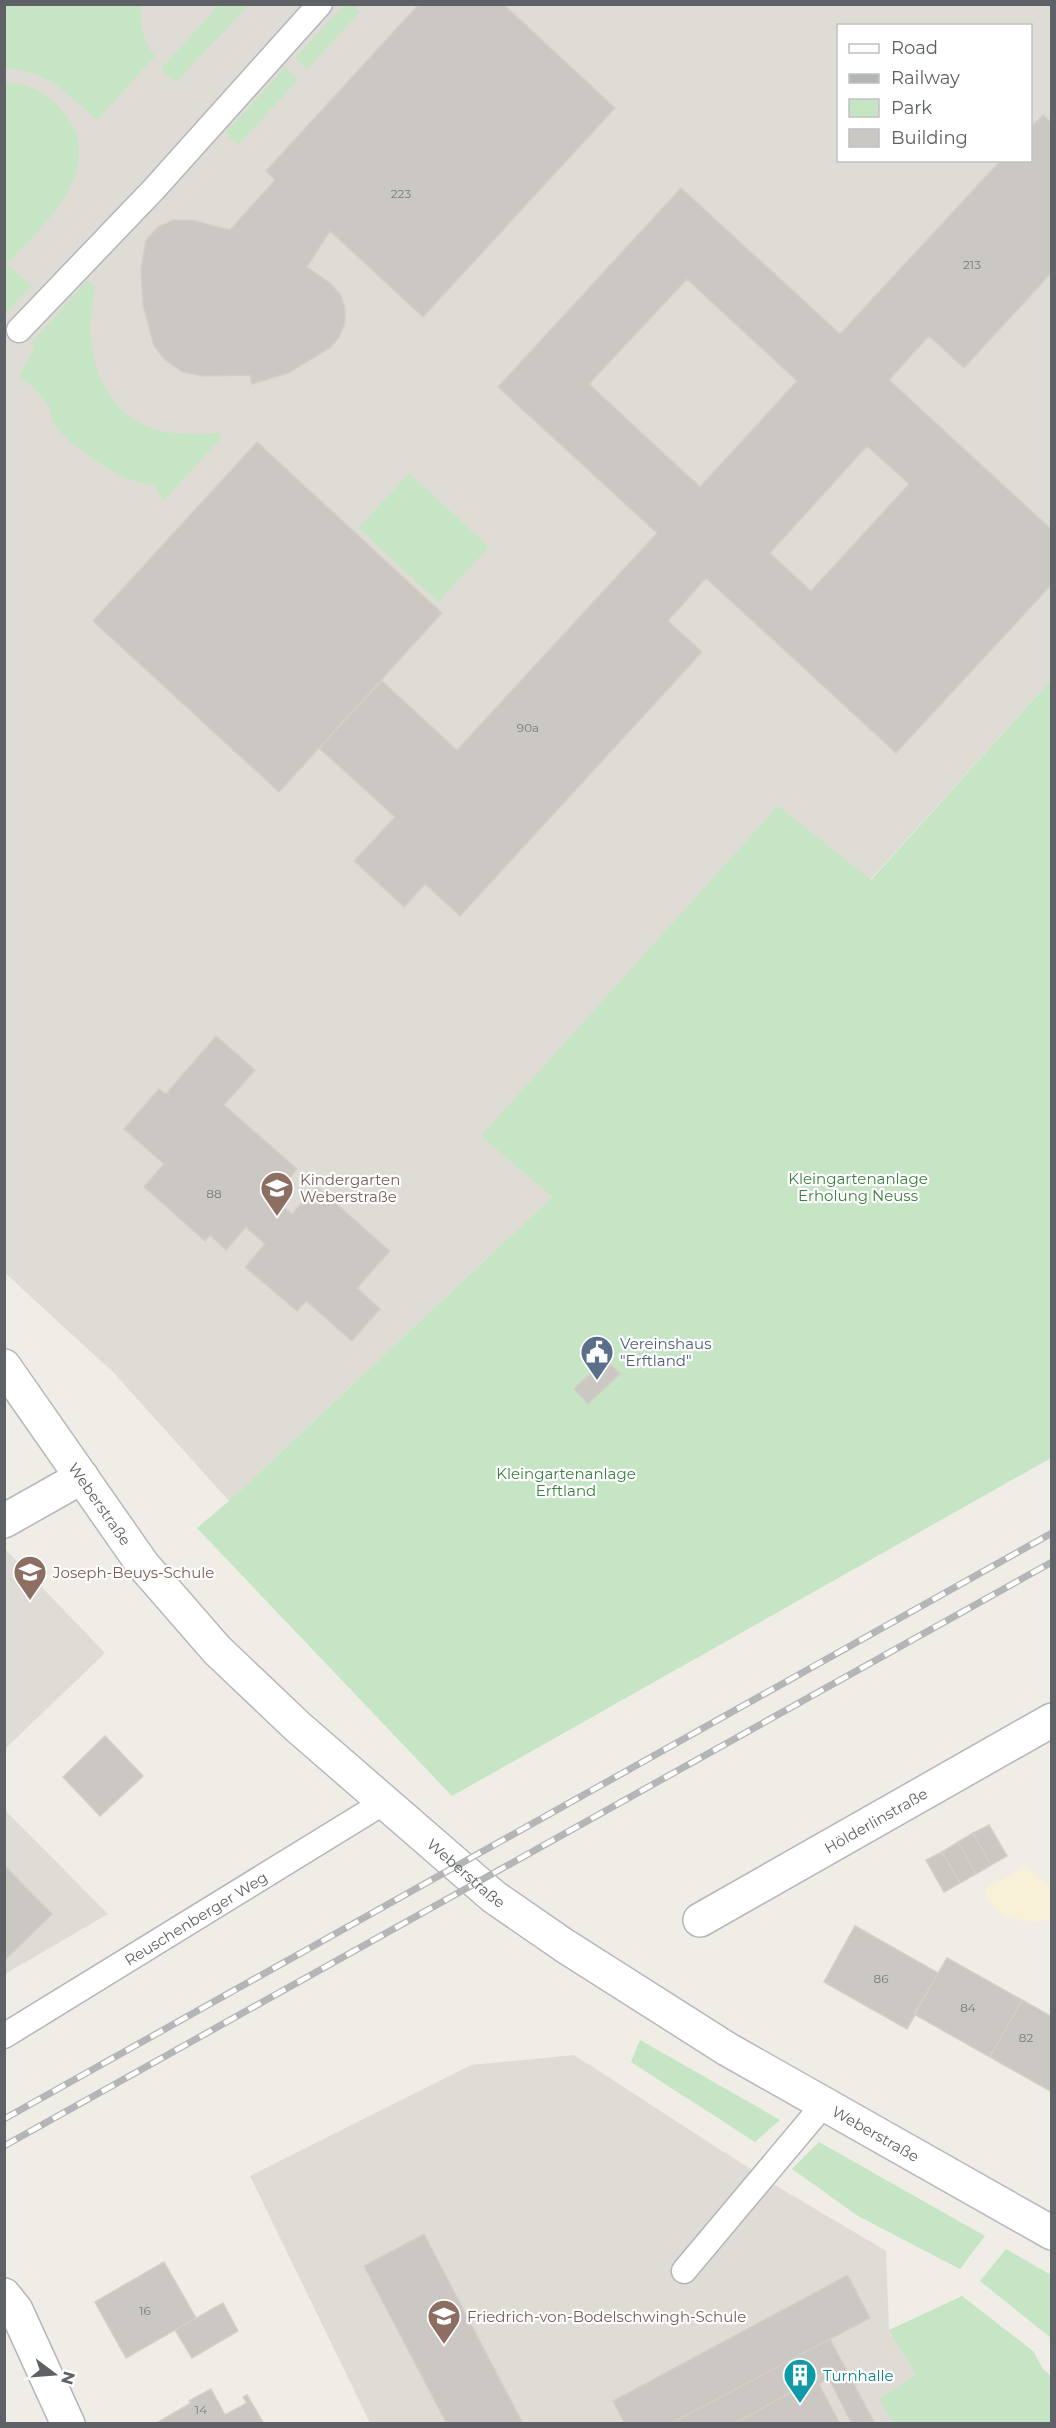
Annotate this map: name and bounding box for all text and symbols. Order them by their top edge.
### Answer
legend [837,24,1032,162]
text: Road [891,37,938,59]
text: Railway [891,67,960,89]
text: Park [891,97,932,119]
text: Building [891,127,968,149]
house number: 223 [391,186,411,201]
house number: 213 [963,257,981,272]
house number: 90a [517,720,539,735]
park label: Kleingartenanlage Erholung Neuss [788,1169,928,1205]
school or university icon: Kindergarten Weberstraße [259,1170,295,1217]
place label: Kindergarten Weberstraße [300,1170,400,1206]
house number: 88 [206,1186,222,1201]
public building icon: Vereinshaus "Erftland" [579,1334,615,1381]
place label: Vereinshaus "Erftland" [620,1334,711,1370]
street label: Weberstraße [65,1459,136,1549]
park label: Kleingartenanlage Erftland [496,1464,636,1500]
school or university icon: Joseph-Beuys-Schule [12,1554,48,1601]
place label: Joseph-Beuys-Schule [52,1563,214,1582]
street label: Hölderlinstraße [821,1783,931,1857]
street label: Weberstraße [423,1834,509,1912]
street label: Reuschenberger Weg [121,1867,271,1969]
house number: 86 [874,1971,888,1986]
house number: 84 [960,2000,976,2015]
house number: 82 [1019,2030,1033,2045]
street label: Weberstraße [829,2101,923,2165]
school or university icon: Friedrich-von-Bodelschwingh-Schule [426,2298,462,2345]
house number: 16 [139,2303,151,2318]
place label: Friedrich-von-Bodelschwingh-Schule [467,2307,746,2326]
north arrow [24,2344,84,2404]
building icon: Turnhalle [782,2357,818,2404]
place label: Turnhalle [823,2366,894,2385]
text: N [57,2369,79,2387]
house number: 14 [195,2402,207,2417]

